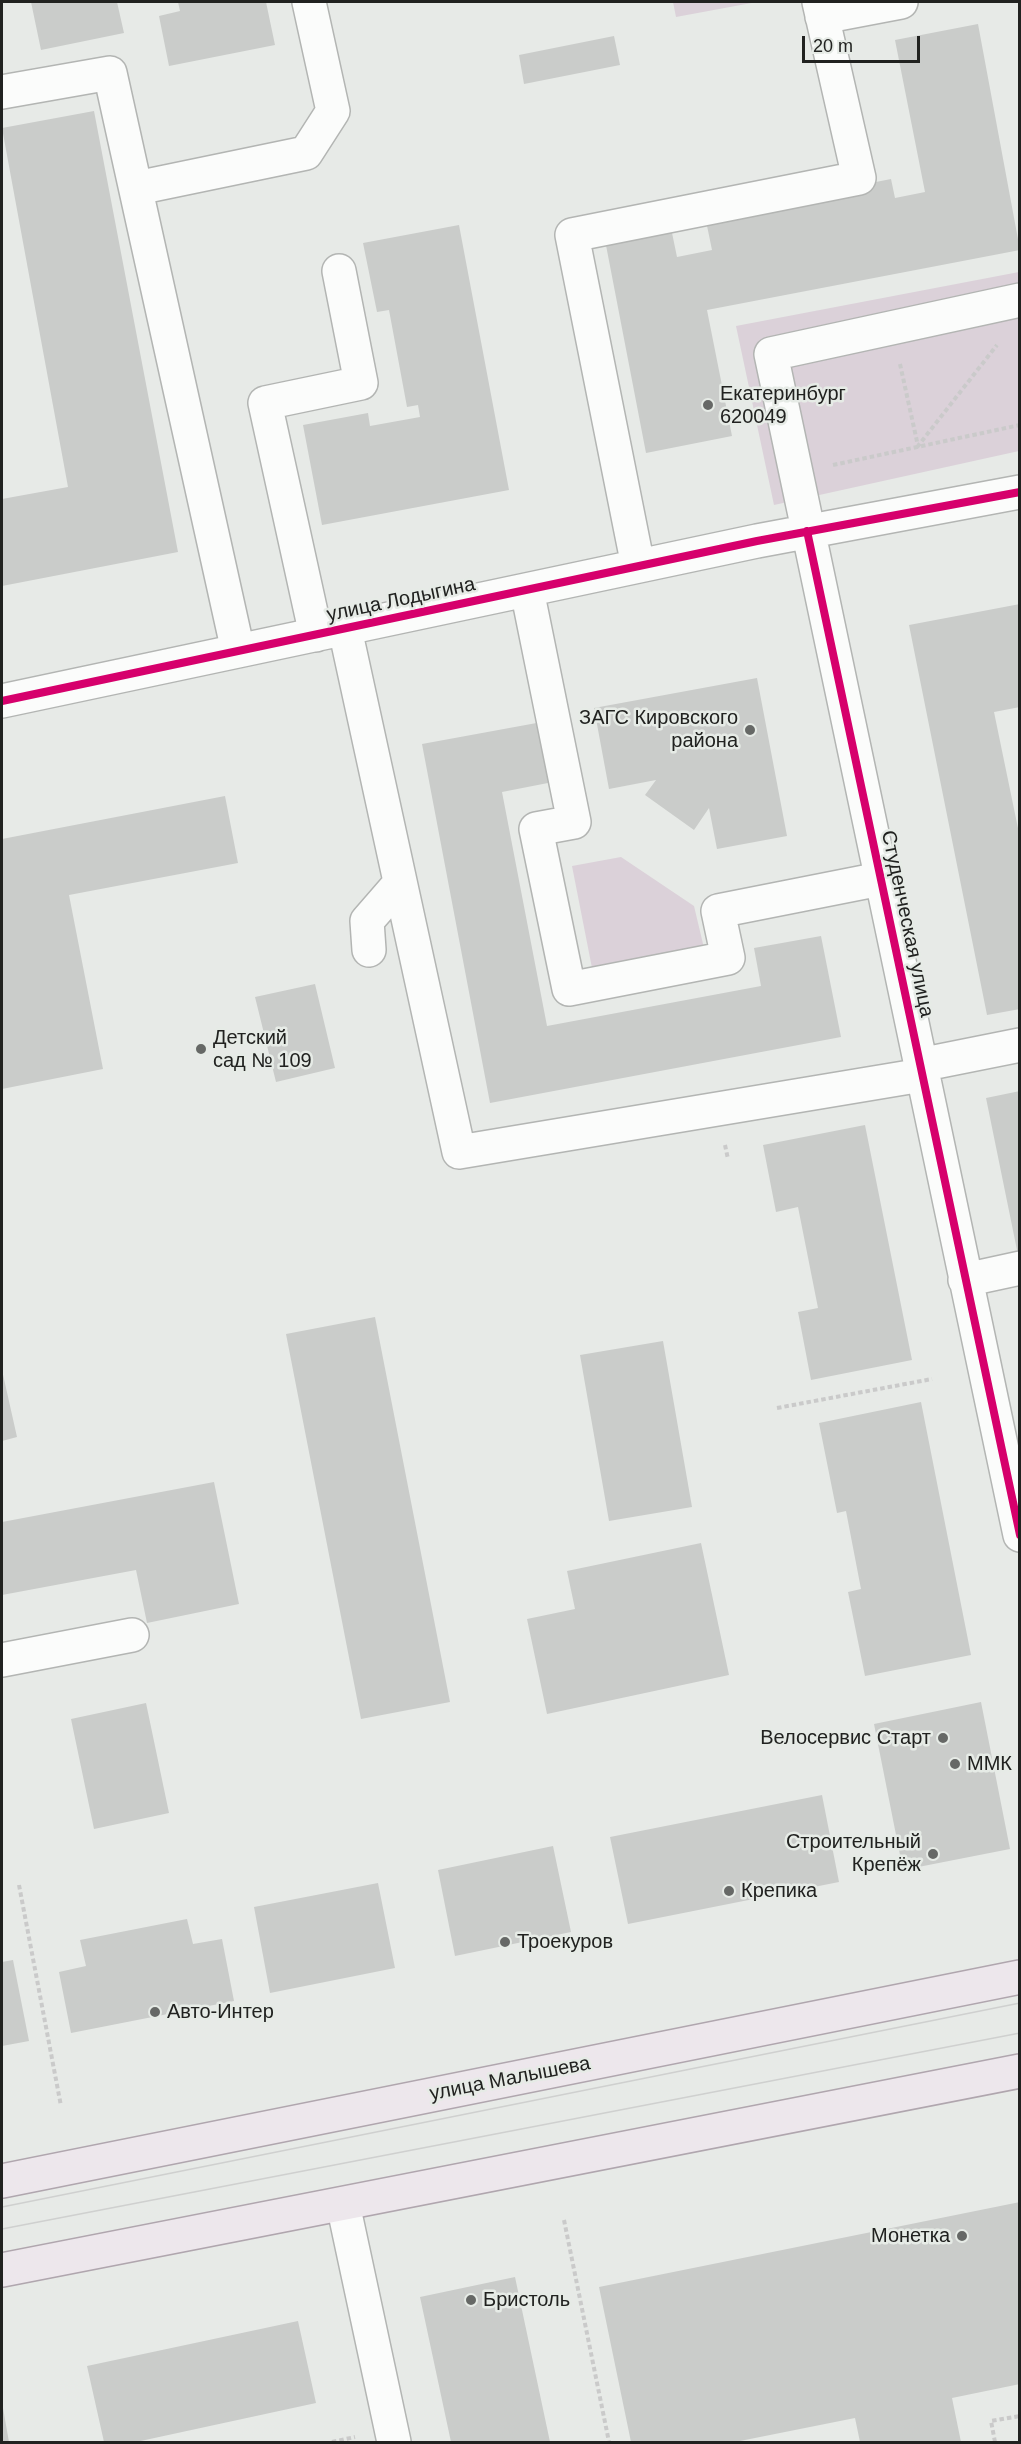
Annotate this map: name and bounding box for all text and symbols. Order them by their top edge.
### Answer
scale bar [805,24,924,62]
text: 20 m [813,36,853,56]
place label: Екатеринбург 620049 [720,382,846,429]
marker: Екатеринбург 620049 [701,398,715,412]
street label: улица Лодыгина [325,573,477,627]
place label: ЗАГС Кировского района [579,706,738,753]
marker: ЗАГС Кировского района [743,723,757,737]
street label: Студенческая улица [875,828,939,1020]
place label: Детский сад № 109 [213,1026,312,1073]
marker: Детский сад № 109 [194,1042,208,1056]
place label: Велосервис Старт [760,1726,931,1750]
marker: Велосервис Старт [936,1731,950,1745]
place label: ММК [967,1752,1012,1776]
marker: ММК [948,1757,962,1771]
place label: Строительный Крепёж [786,1830,921,1877]
marker: Строительный Крепёж [926,1847,940,1861]
place label: Крепика [741,1879,817,1903]
marker: Крепика [722,1884,736,1898]
place label: Троекуров [517,1930,613,1954]
marker: Троекуров [498,1935,512,1949]
place label: Авто-Интер [167,2000,274,2024]
marker: Авто-Интер [148,2005,162,2019]
street label: улица Малышева [428,2052,592,2106]
place label: Монетка [871,2224,950,2248]
marker: Монетка [955,2229,969,2243]
place label: Бристоль [483,2288,570,2312]
marker: Бристоль [464,2293,478,2307]

